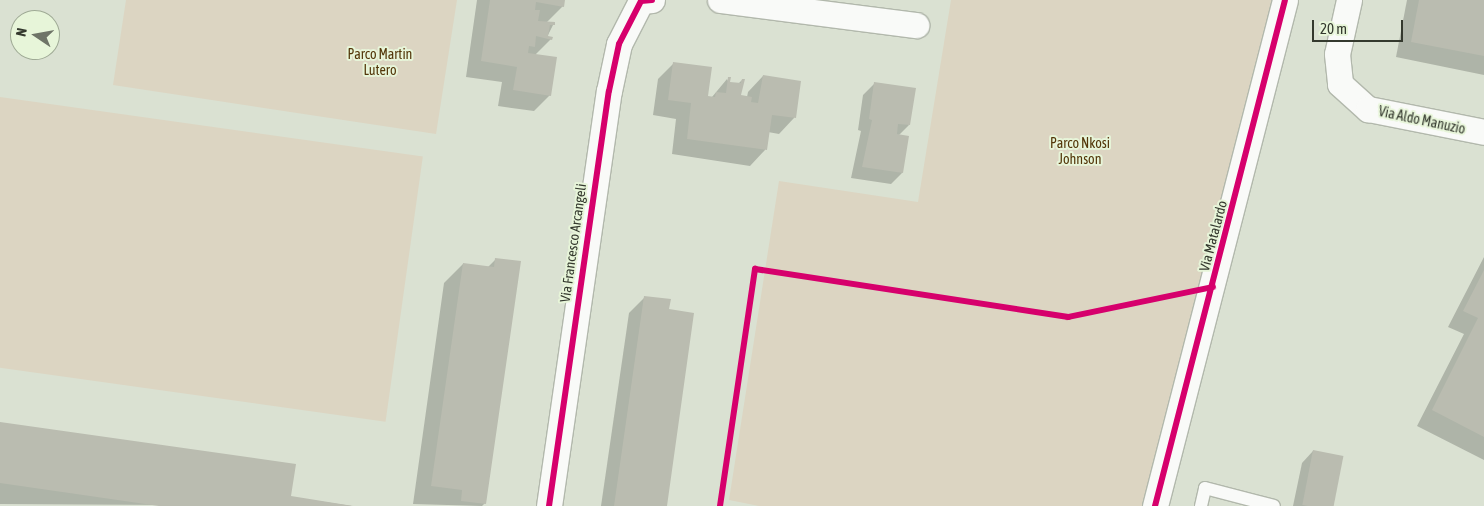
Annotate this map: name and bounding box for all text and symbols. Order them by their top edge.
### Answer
north arrow [10,10,60,60]
scale bar [1314,10,1405,42]
text: 20 m [1320,20,1347,37]
text: N [13,26,30,38]
park label: Parco Martin Lutero [348,46,412,78]
street label: Via Aldo Manuzio [1377,103,1467,137]
park label: Parco Nkosi Johnson [1050,135,1110,168]
street label: Via Francesco Arcangeli [556,183,590,303]
street label: Via Matalardo [1196,199,1230,273]

